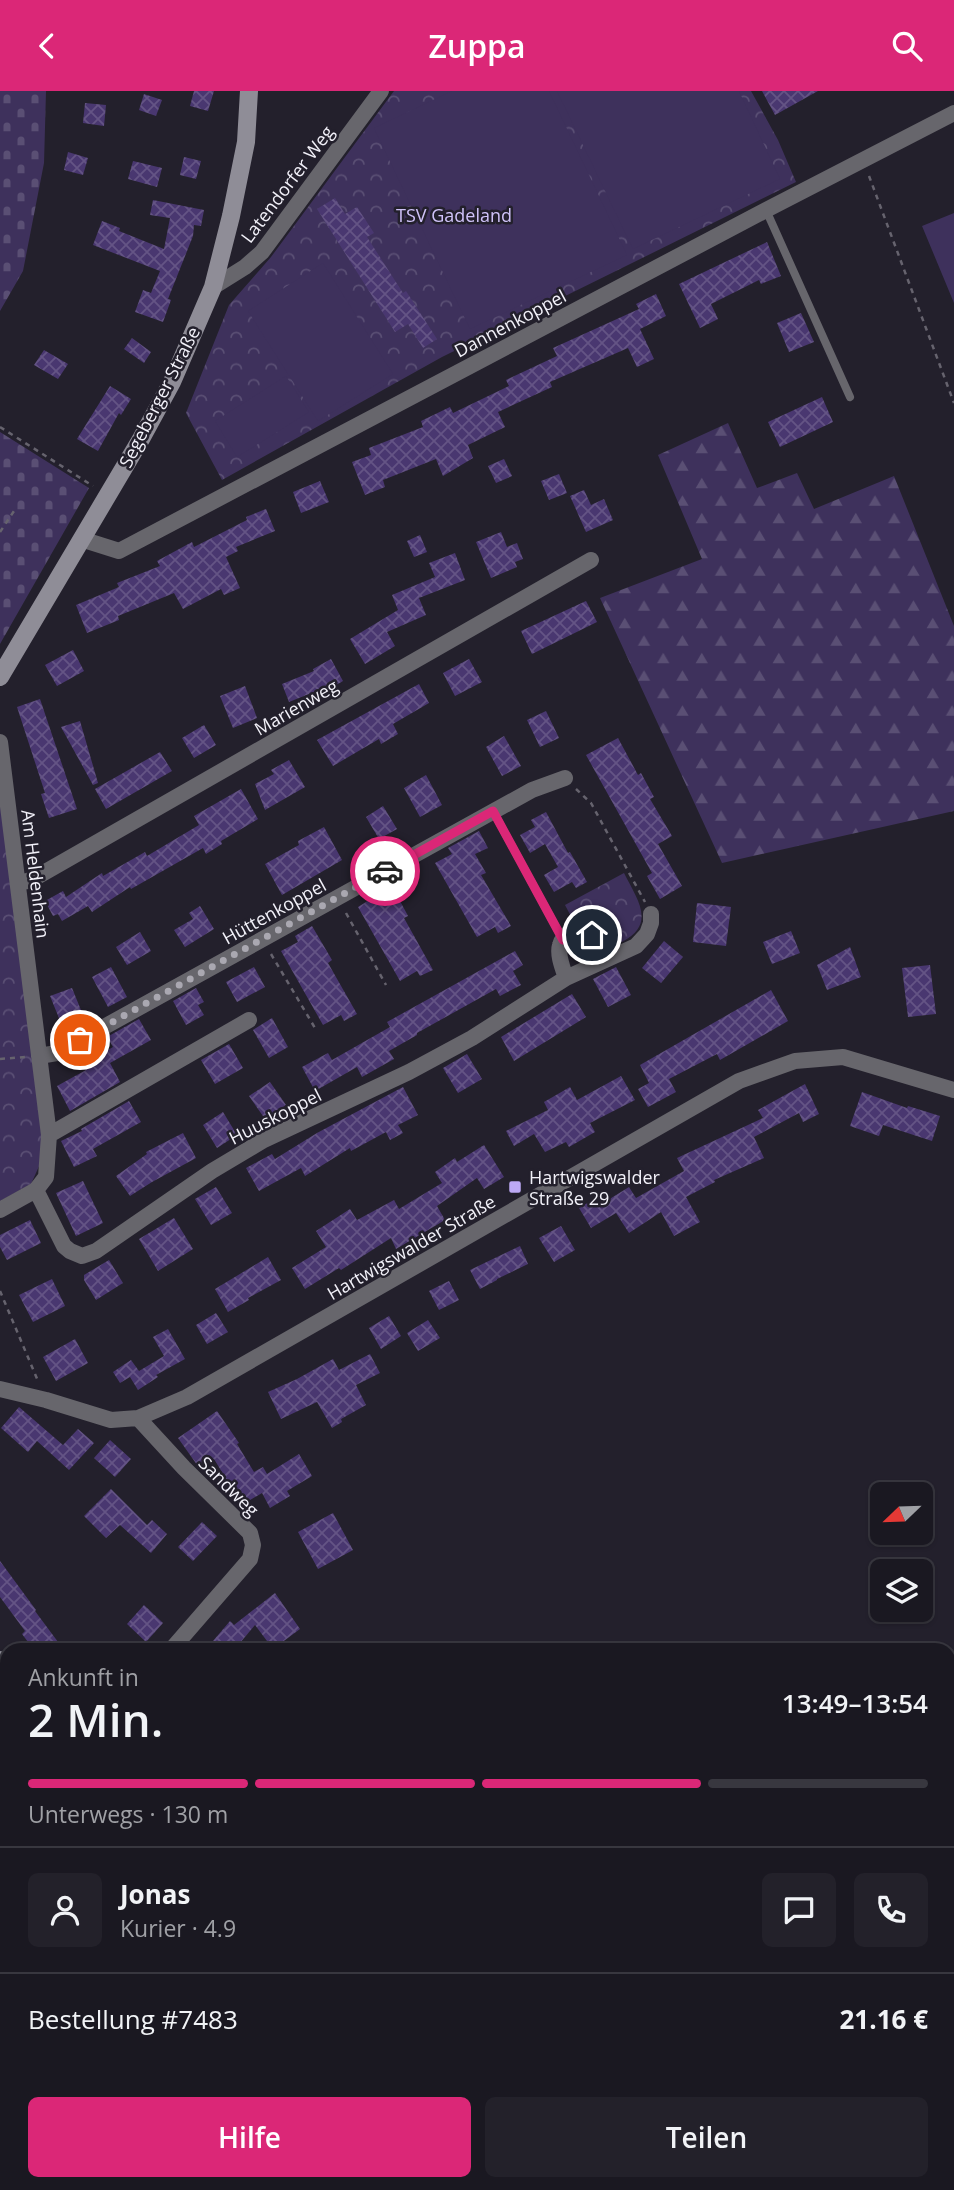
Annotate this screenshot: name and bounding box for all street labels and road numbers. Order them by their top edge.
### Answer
street label: Latendorfer Weg [235,120,339,247]
street label: Dannenkoppel [450,283,570,363]
street label: Segeberger Straße [113,322,205,472]
street label: Marienweg [250,673,342,741]
street label: Am Heldenhain [16,808,56,940]
street label: Hüttenkoppel [218,873,330,949]
street label: Huuskoppel [225,1082,325,1150]
street label: Hartwigswalder Straße [323,1189,499,1305]
street label: Sandweg [194,1451,264,1521]

